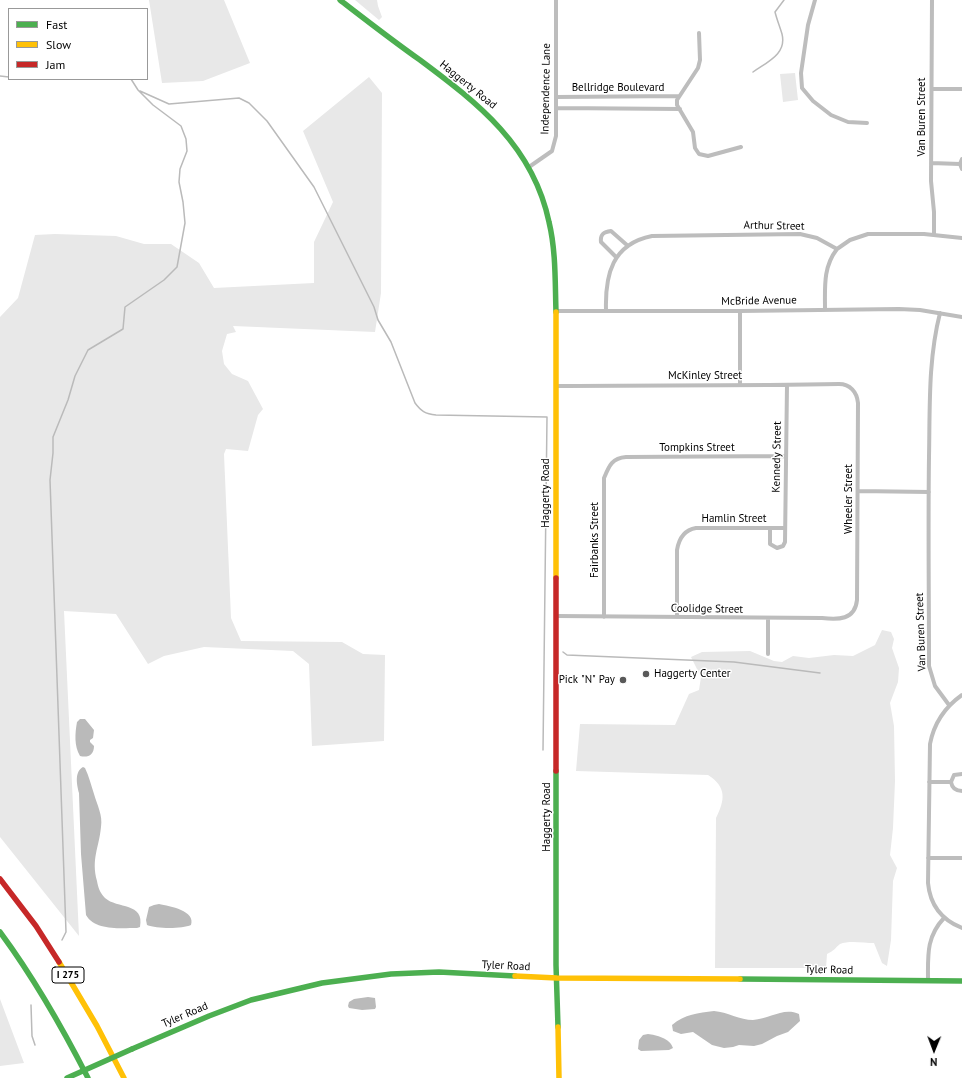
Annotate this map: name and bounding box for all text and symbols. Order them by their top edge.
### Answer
legend [8,8,148,80]
text: Fast [46,17,67,32]
text: Slow [46,37,71,52]
street label: Independence Lane [539,43,553,135]
text: Jam [46,57,65,72]
street label: Haggerty Road [437,58,499,112]
street label: Van Buren Street [915,78,929,156]
street label: Bellridge Boulevard [572,81,664,95]
street label: Arthur Street [743,219,805,233]
street label: McBride Avenue [721,294,797,308]
street label: McKinley Street [668,369,742,383]
street label: Kennedy Street [770,421,784,493]
street label: Tompkins Street [659,441,735,455]
street label: Haggerty Road [539,458,553,528]
street label: Wheeler Street [842,464,856,534]
street label: Fairbanks Street [588,502,602,578]
street label: Hamlin Street [702,512,766,526]
street label: Van Buren Street [913,592,929,672]
street label: Coolidge Street [671,602,743,616]
place label: Haggerty Center [654,667,731,681]
marker: Haggerty Center [641,669,651,679]
place label: Pick "N" Pay [559,673,615,687]
marker: Pick "N" Pay [618,675,628,685]
street label: Haggerty Road [540,782,554,852]
street label: Tyler Road [481,958,531,974]
street label: Tyler Road [805,963,853,977]
road number: I 275 [52,967,84,983]
street label: Tyler Road [160,999,210,1031]
north arrow [914,1030,954,1070]
text: N [930,1055,938,1069]

